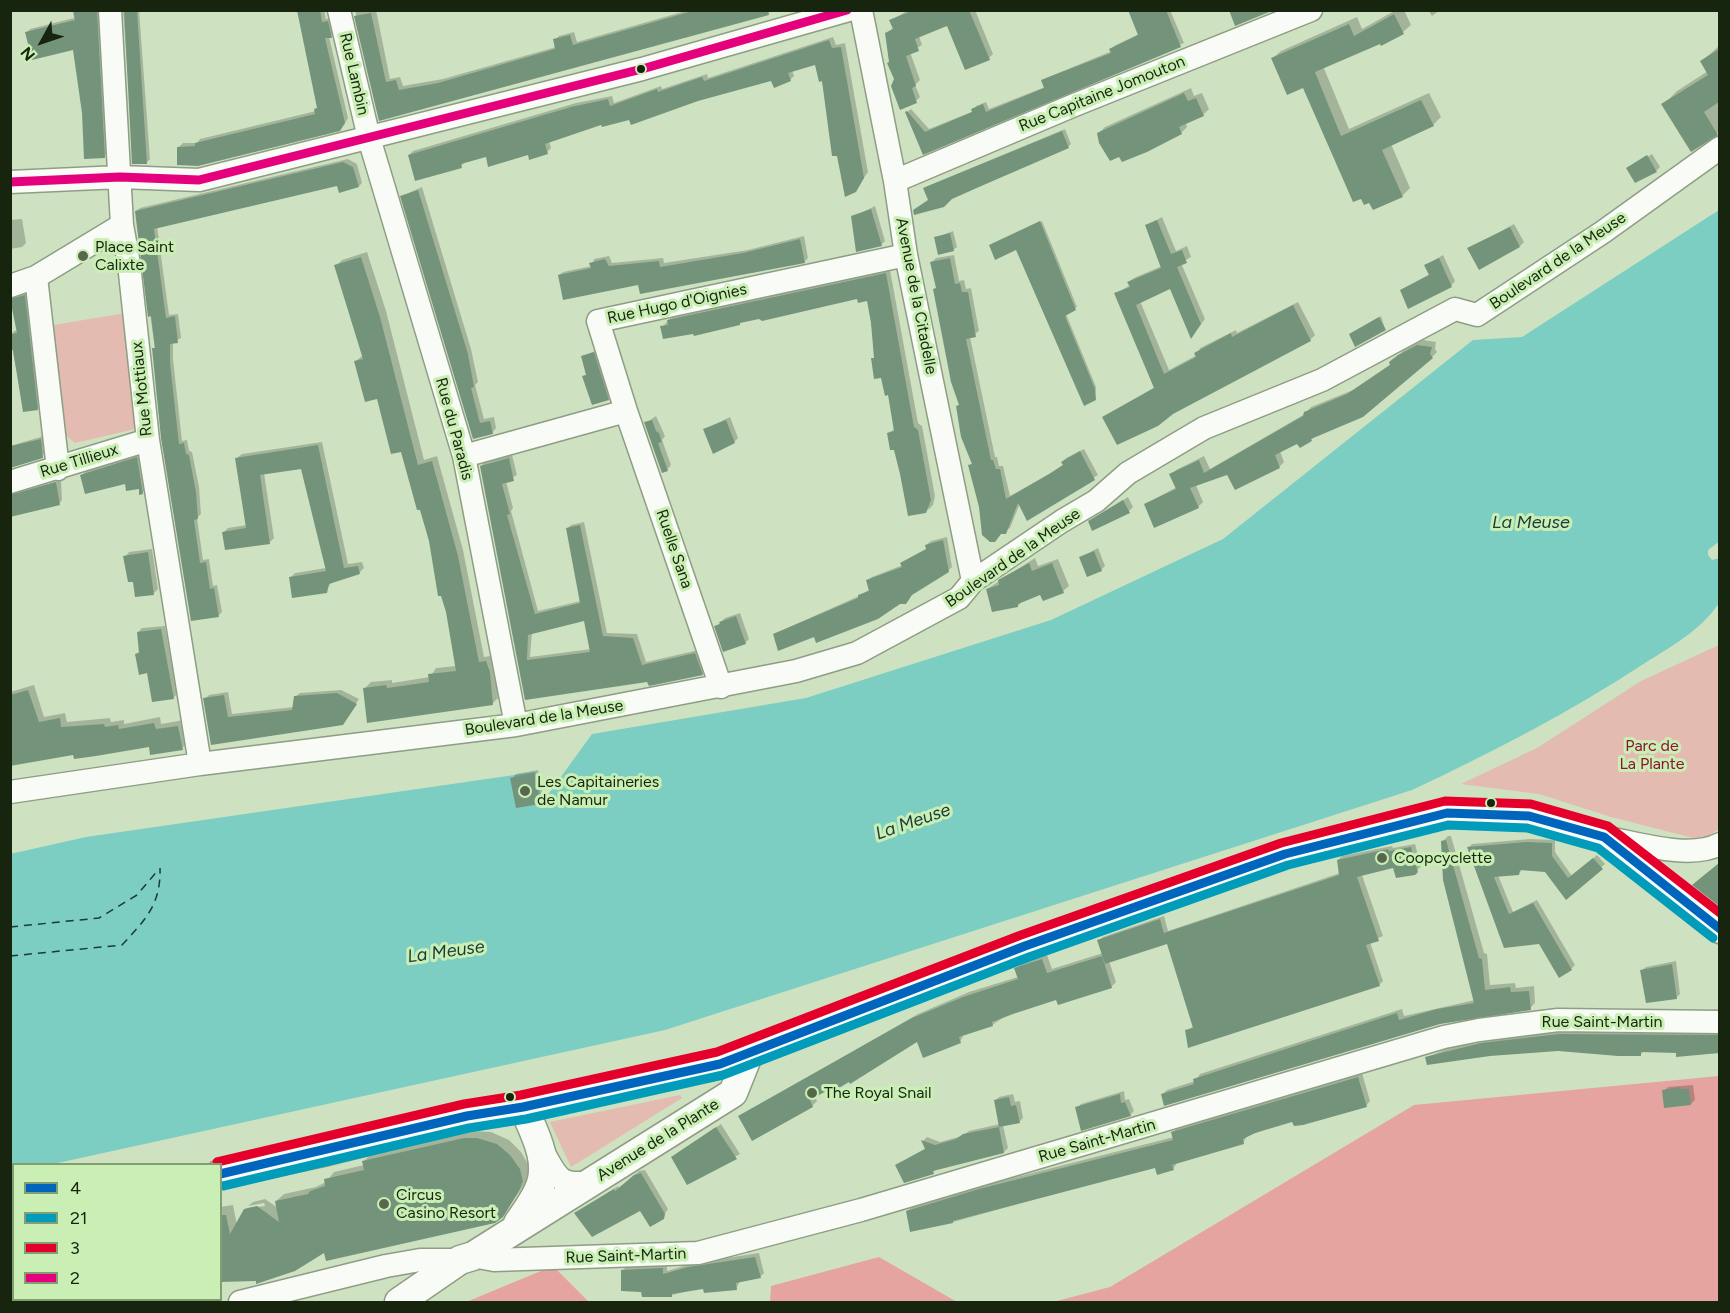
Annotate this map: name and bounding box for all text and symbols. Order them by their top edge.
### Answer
north arrow [12,12,72,72]
street label: Rue Lambin [335,31,373,117]
text: N [17,43,39,65]
street label: Rue Capitaine Jomouton [1016,52,1188,136]
unlabelled marker [635,63,647,75]
street label: Boulevard de la Meuse [1486,208,1630,314]
street label: Avenue de la Citadelle [891,216,941,376]
place label: Place Saint Calixte [95,237,174,275]
marker: Place Saint Calixte [76,249,90,263]
street label: Rue Hugo d'Oignies [605,280,749,328]
street label: Rue Mottiaux [127,341,157,437]
street label: Rue du Paradis [431,376,477,482]
street label: Rue Tillieux [38,440,120,482]
street label: Boulevard de la Meuse [942,504,1084,612]
street label: Ruelle Sana [651,507,697,591]
water label: La Meuse [1492,512,1570,534]
street label: Boulevard de la Meuse [463,696,625,740]
park label: Parc de La Plante [1619,736,1685,774]
place label: Les Capitaineries de Namur [537,772,659,810]
marker: Les Capitaineries de Namur [518,784,532,798]
unlabelled marker [1485,797,1497,809]
water label: La Meuse [873,799,953,845]
place label: Coopcyclette [1394,848,1492,868]
marker: Coopcyclette [1375,851,1389,865]
water label: La Meuse [406,936,486,968]
street label: Rue Saint-Martin [1542,1012,1662,1032]
place label: The Royal Snail [824,1083,932,1103]
marker: The Royal Snail [805,1086,819,1100]
unlabelled marker [504,1091,516,1103]
street label: Avenue de la Plante [593,1095,723,1185]
street label: Rue Saint-Martin [1036,1115,1158,1167]
legend [12,1163,222,1301]
text: 4 [70,1177,81,1199]
place label: Circus Casino Resort [396,1185,496,1223]
marker: Circus Casino Resort [377,1197,391,1211]
text: 21 [70,1207,88,1229]
text: 3 [70,1237,80,1259]
street label: Rue Saint-Martin [565,1244,687,1268]
text: 2 [70,1267,80,1289]

